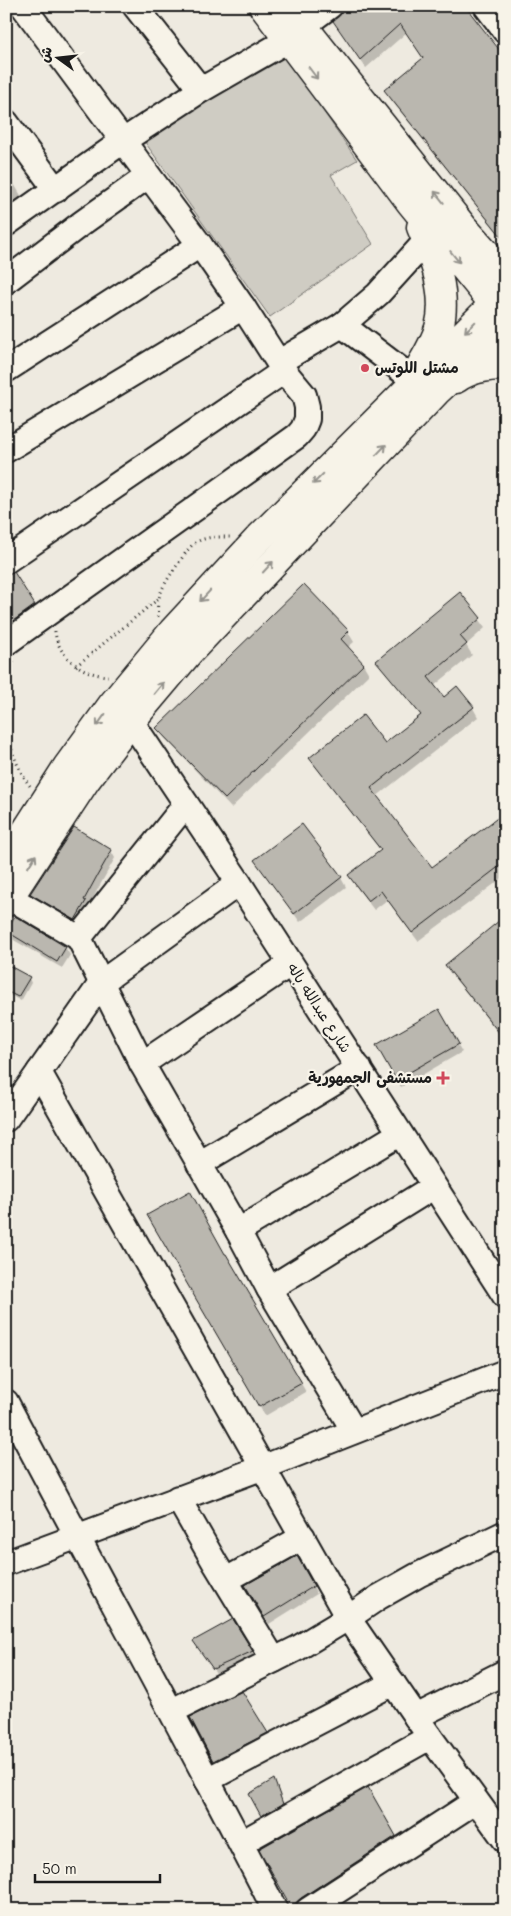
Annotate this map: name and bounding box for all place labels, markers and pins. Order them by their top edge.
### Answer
place label: مشتل اللوتس [375,357,459,378]
marker: مشتل اللوتس [359,362,371,374]
place label: مستشفى الجمهورية [308,1067,432,1088]
marker: مستشفى الجمهورية [436,1071,450,1085]

